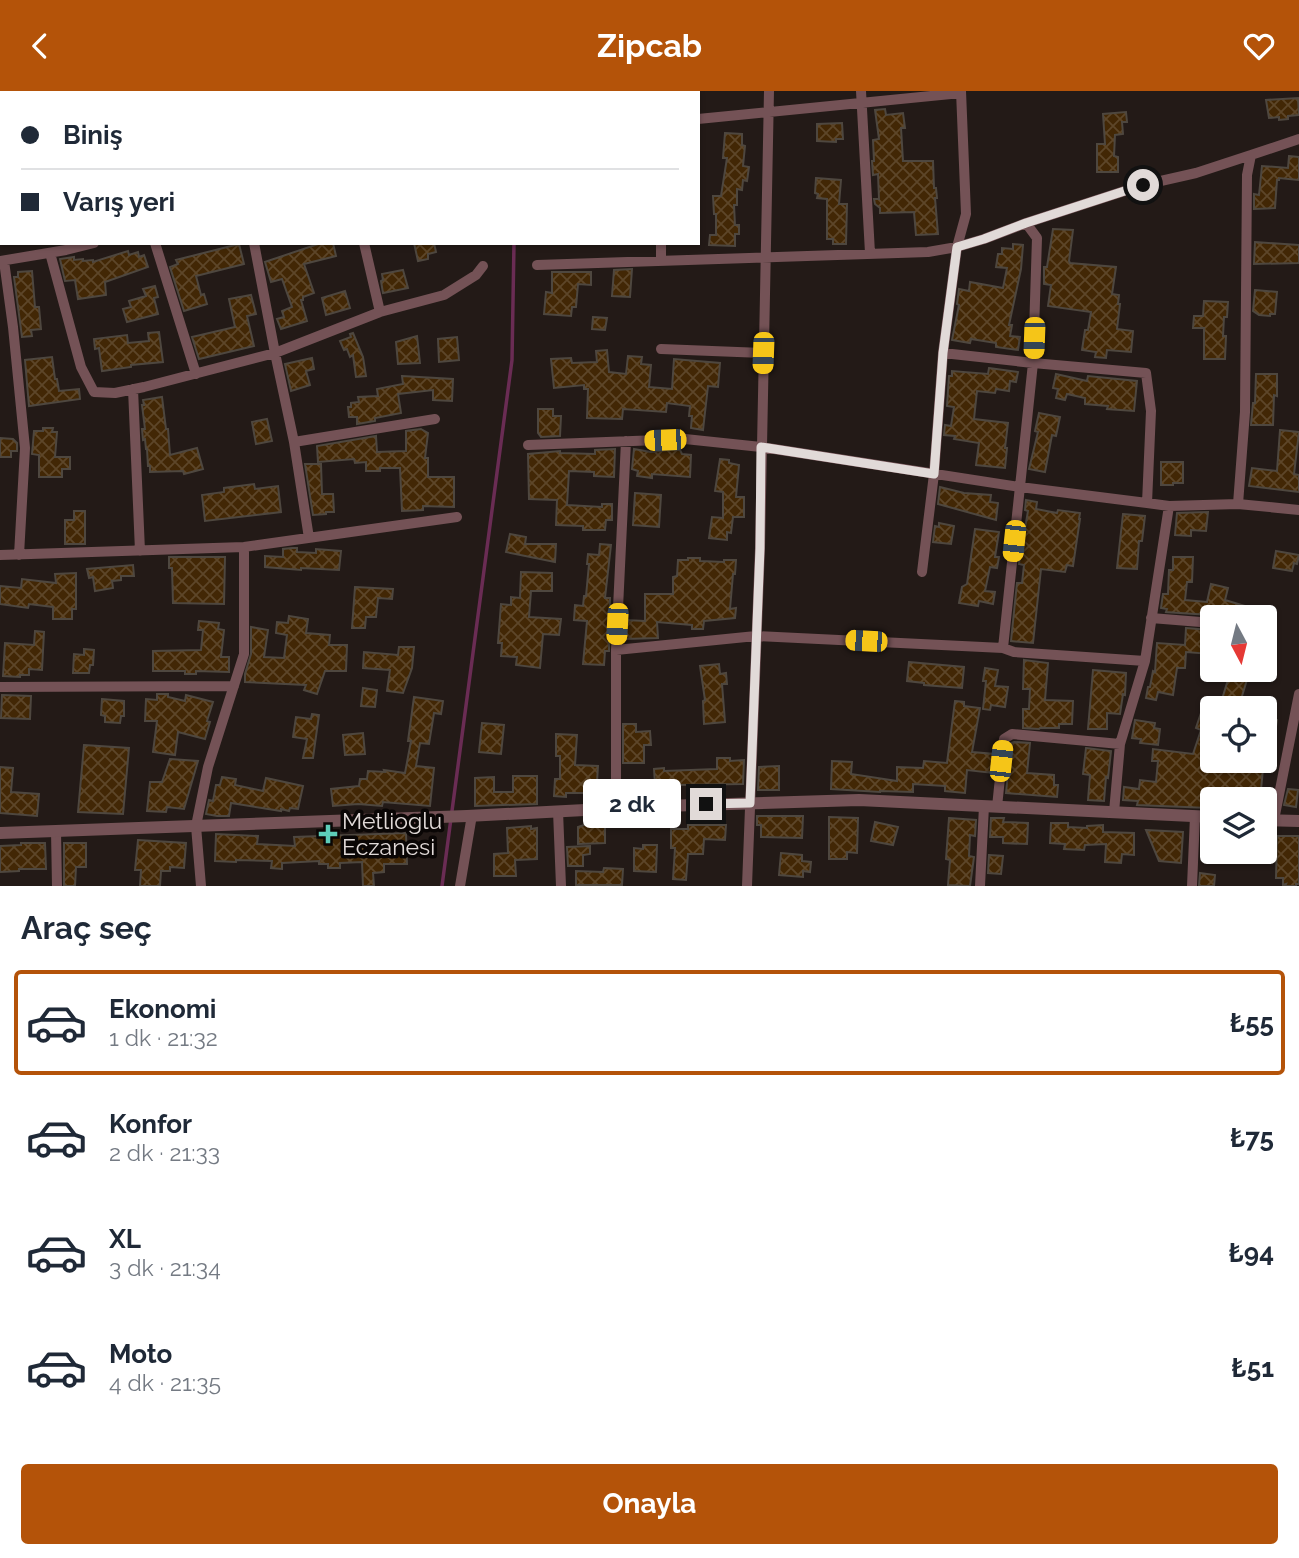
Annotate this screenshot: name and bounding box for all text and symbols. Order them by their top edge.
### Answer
icon: back [21,27,59,65]
text: Zipcab [597,27,702,64]
icon: heart [1240,27,1278,65]
text: Biniş [63,120,123,150]
route start [1127,169,1159,201]
text: Varış yeri [63,187,175,217]
car [1023,317,1046,359]
car [752,332,775,374]
car [644,429,687,451]
car [1002,519,1027,563]
car [606,602,629,646]
north arrow [1200,605,1278,683]
map controls [1200,605,1277,864]
car [845,629,888,653]
button: locate [1200,696,1277,773]
car [989,739,1014,783]
callout: 2 dk [584,779,682,829]
button: layers [1200,787,1277,864]
route end [690,788,722,820]
text: 2 dk [609,790,655,817]
place label: Metlioglu Eczanesi [342,807,442,860]
marker: Metlioglu Eczanesi [320,826,336,842]
text: Araç seç [21,909,152,946]
icon: car [25,991,88,1054]
text: Ekonomi [109,994,217,1024]
text: ₺55 [1230,1008,1274,1038]
text: 1 dk · 21:32 [109,1024,218,1051]
icon: car [25,1106,88,1169]
text: Konfor [109,1109,192,1139]
text: ₺75 [1230,1123,1274,1153]
text: 2 dk · 21:33 [109,1139,220,1166]
icon: car [25,1221,88,1284]
text: XL [109,1224,141,1254]
text: ₺94 [1228,1238,1274,1268]
text: 3 dk · 21:34 [109,1254,221,1281]
icon: car [25,1336,88,1399]
text: Moto [109,1339,172,1369]
text: ₺51 [1231,1353,1274,1383]
text: 4 dk · 21:35 [109,1369,221,1396]
button: Onayla [21,1464,1278,1544]

